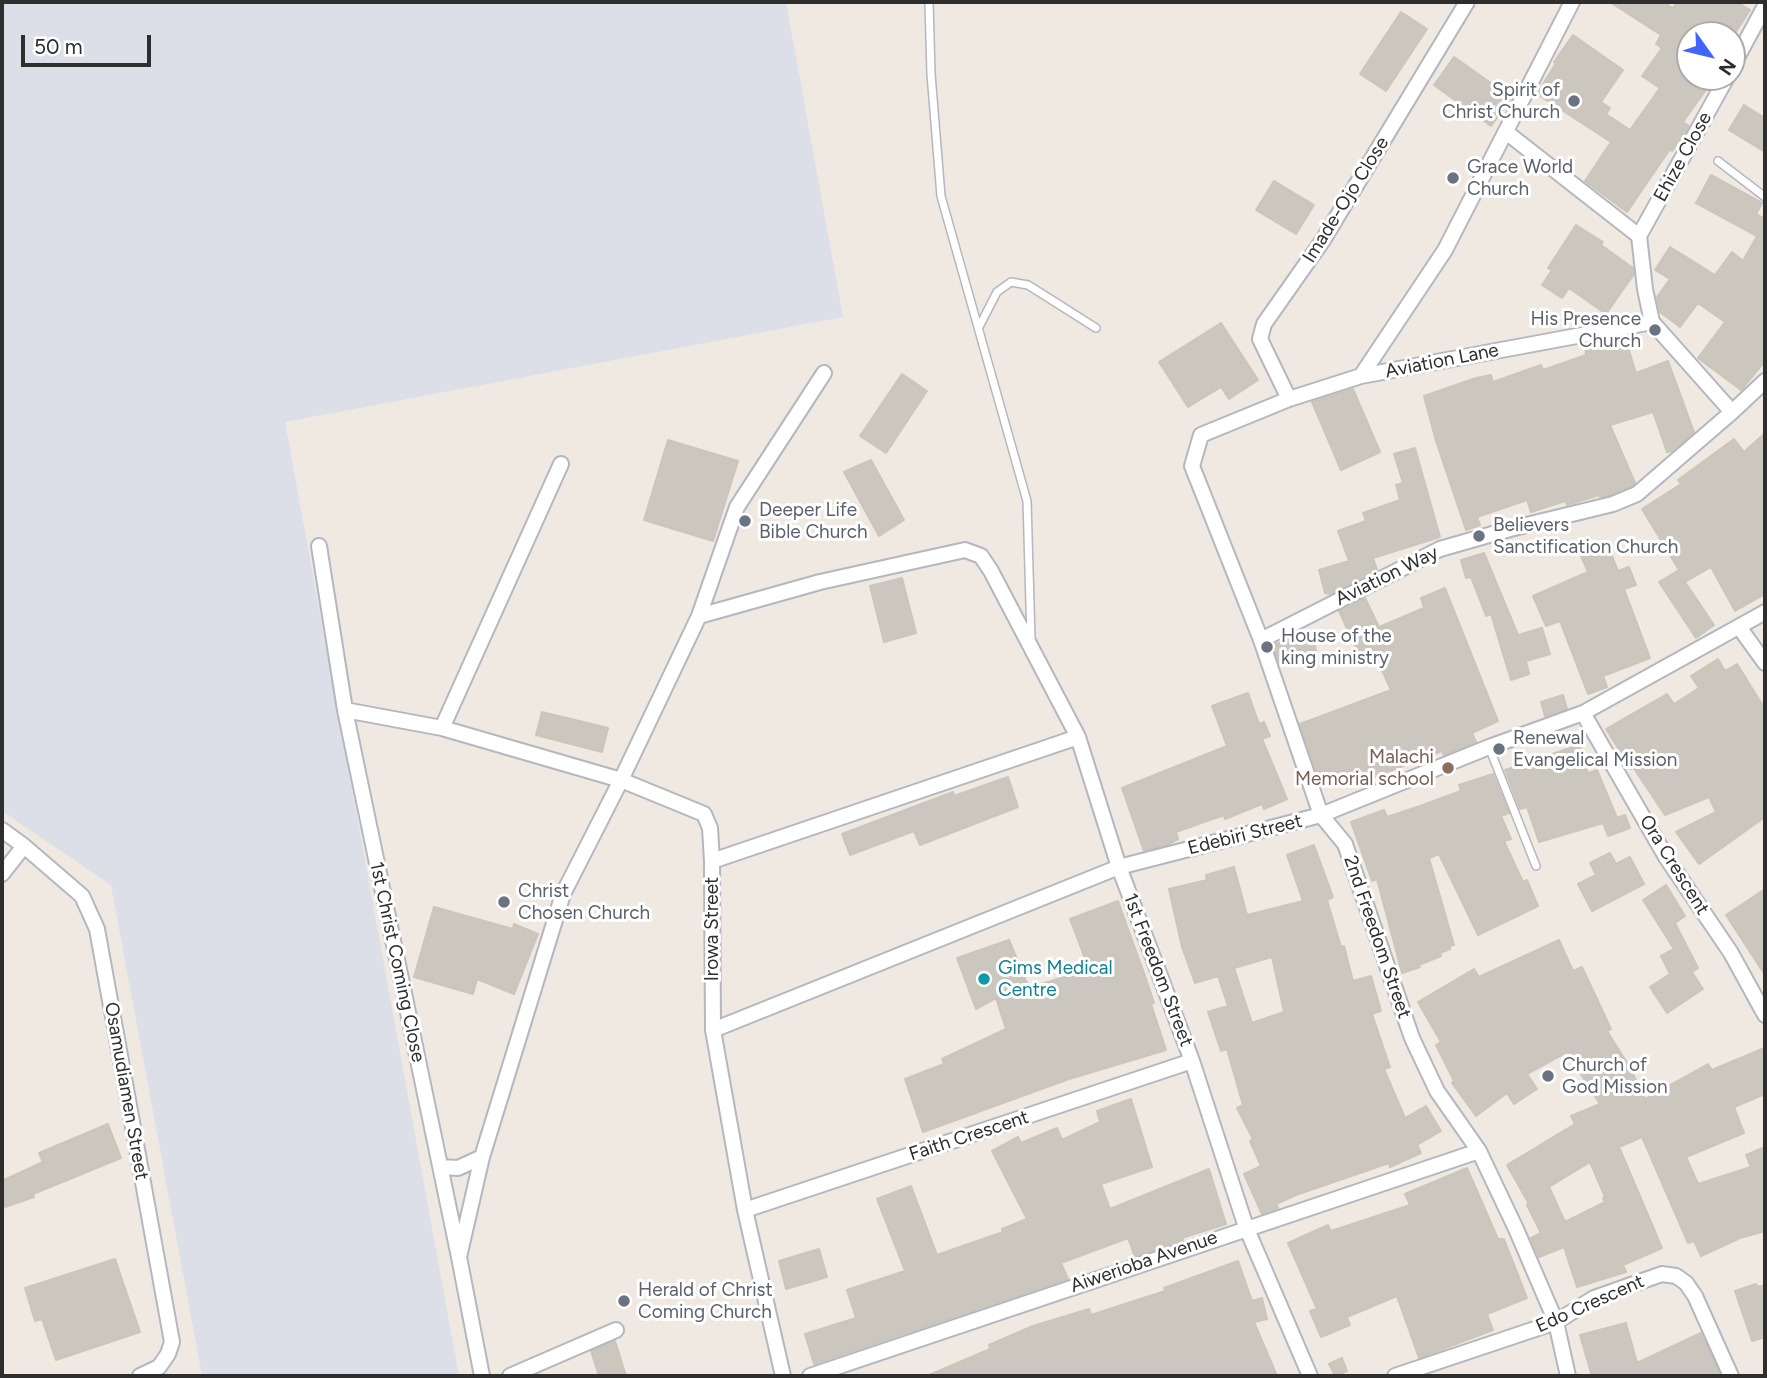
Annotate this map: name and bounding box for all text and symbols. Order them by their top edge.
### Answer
scale bar [24,21,154,65]
north arrow [1676,21,1746,91]
text: 50 m [34,34,83,59]
text: N [1714,54,1741,79]
place label: Spirit of Christ Church [1442,79,1560,123]
marker: Spirit of Christ Church [1566,93,1582,109]
street label: Ehize Close [1649,108,1717,206]
street label: Imade-Ojo Close [1298,133,1394,267]
place label: Grace World Church [1467,156,1573,200]
marker: Grace World Church [1445,170,1461,186]
place label: His Presence Church [1531,308,1641,352]
marker: His Presence Church [1647,322,1663,338]
street label: Aviation Lane [1383,339,1501,383]
place label: Deeper Life Bible Church [759,499,868,543]
marker: Deeper Life Bible Church [737,513,753,529]
place label: Believers Sanctification Church [1493,514,1678,558]
marker: Believers Sanctification Church [1471,528,1487,544]
street label: Aviation Way [1332,541,1442,611]
place label: House of the king ministry [1281,625,1392,669]
marker: House of the king ministry [1259,639,1275,655]
place label: Renewal Evangelical Mission [1513,727,1677,771]
marker: Renewal Evangelical Mission [1491,741,1507,757]
place label: Malachi Memorial school [1295,746,1434,790]
marker: Malachi Memorial school [1440,760,1456,776]
street label: Edebiri Street [1185,810,1305,860]
street label: Ora Crescent [1634,811,1714,919]
street label: 2nd Freedom Street [1338,853,1416,1021]
street label: 1st Christ Coming Close [365,860,429,1064]
street label: Irowa Street [701,877,723,981]
place label: Christ Chosen Church [518,880,650,924]
street label: 1st Freedom Street [1118,890,1198,1050]
marker: Christ Chosen Church [496,894,512,910]
place label: Gims Medical Centre [998,957,1113,1001]
marker: Gims Medical Centre [976,971,992,987]
street label: Osamudiamen Street [99,1000,153,1182]
place label: Church of God Mission [1562,1054,1668,1098]
marker: Church of God Mission [1540,1068,1556,1084]
street label: Faith Crescent [906,1106,1032,1166]
street label: Aiwerioba Avenue [1068,1226,1220,1298]
street label: Edo Crescent [1532,1270,1648,1338]
place label: Herald of Christ Coming Church [638,1279,773,1323]
marker: Herald of Christ Coming Church [616,1293,632,1309]

